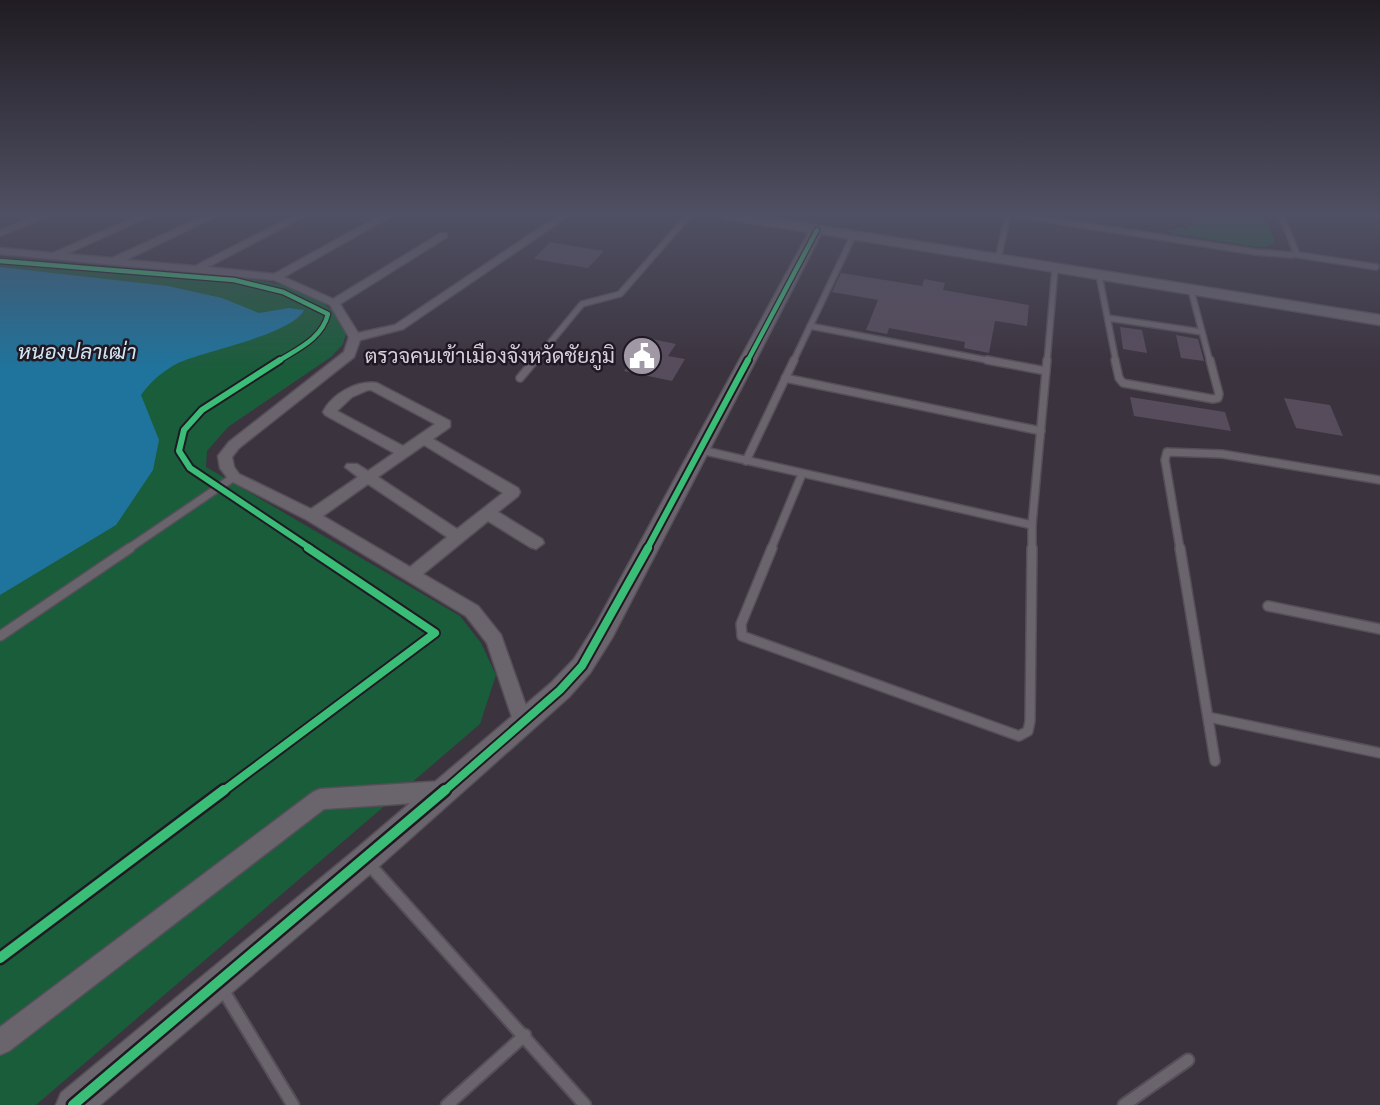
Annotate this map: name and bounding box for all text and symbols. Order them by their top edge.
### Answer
public building icon: ตรวจคนเข้าเมืองจังหวัดชัยภูมิ [621,335,663,377]
water label: หนองปลาเฒ่า [18,339,136,365]
place label: ตรวจคนเข้าเมืองจังหวัดชัยภูมิ [365,342,615,371]

